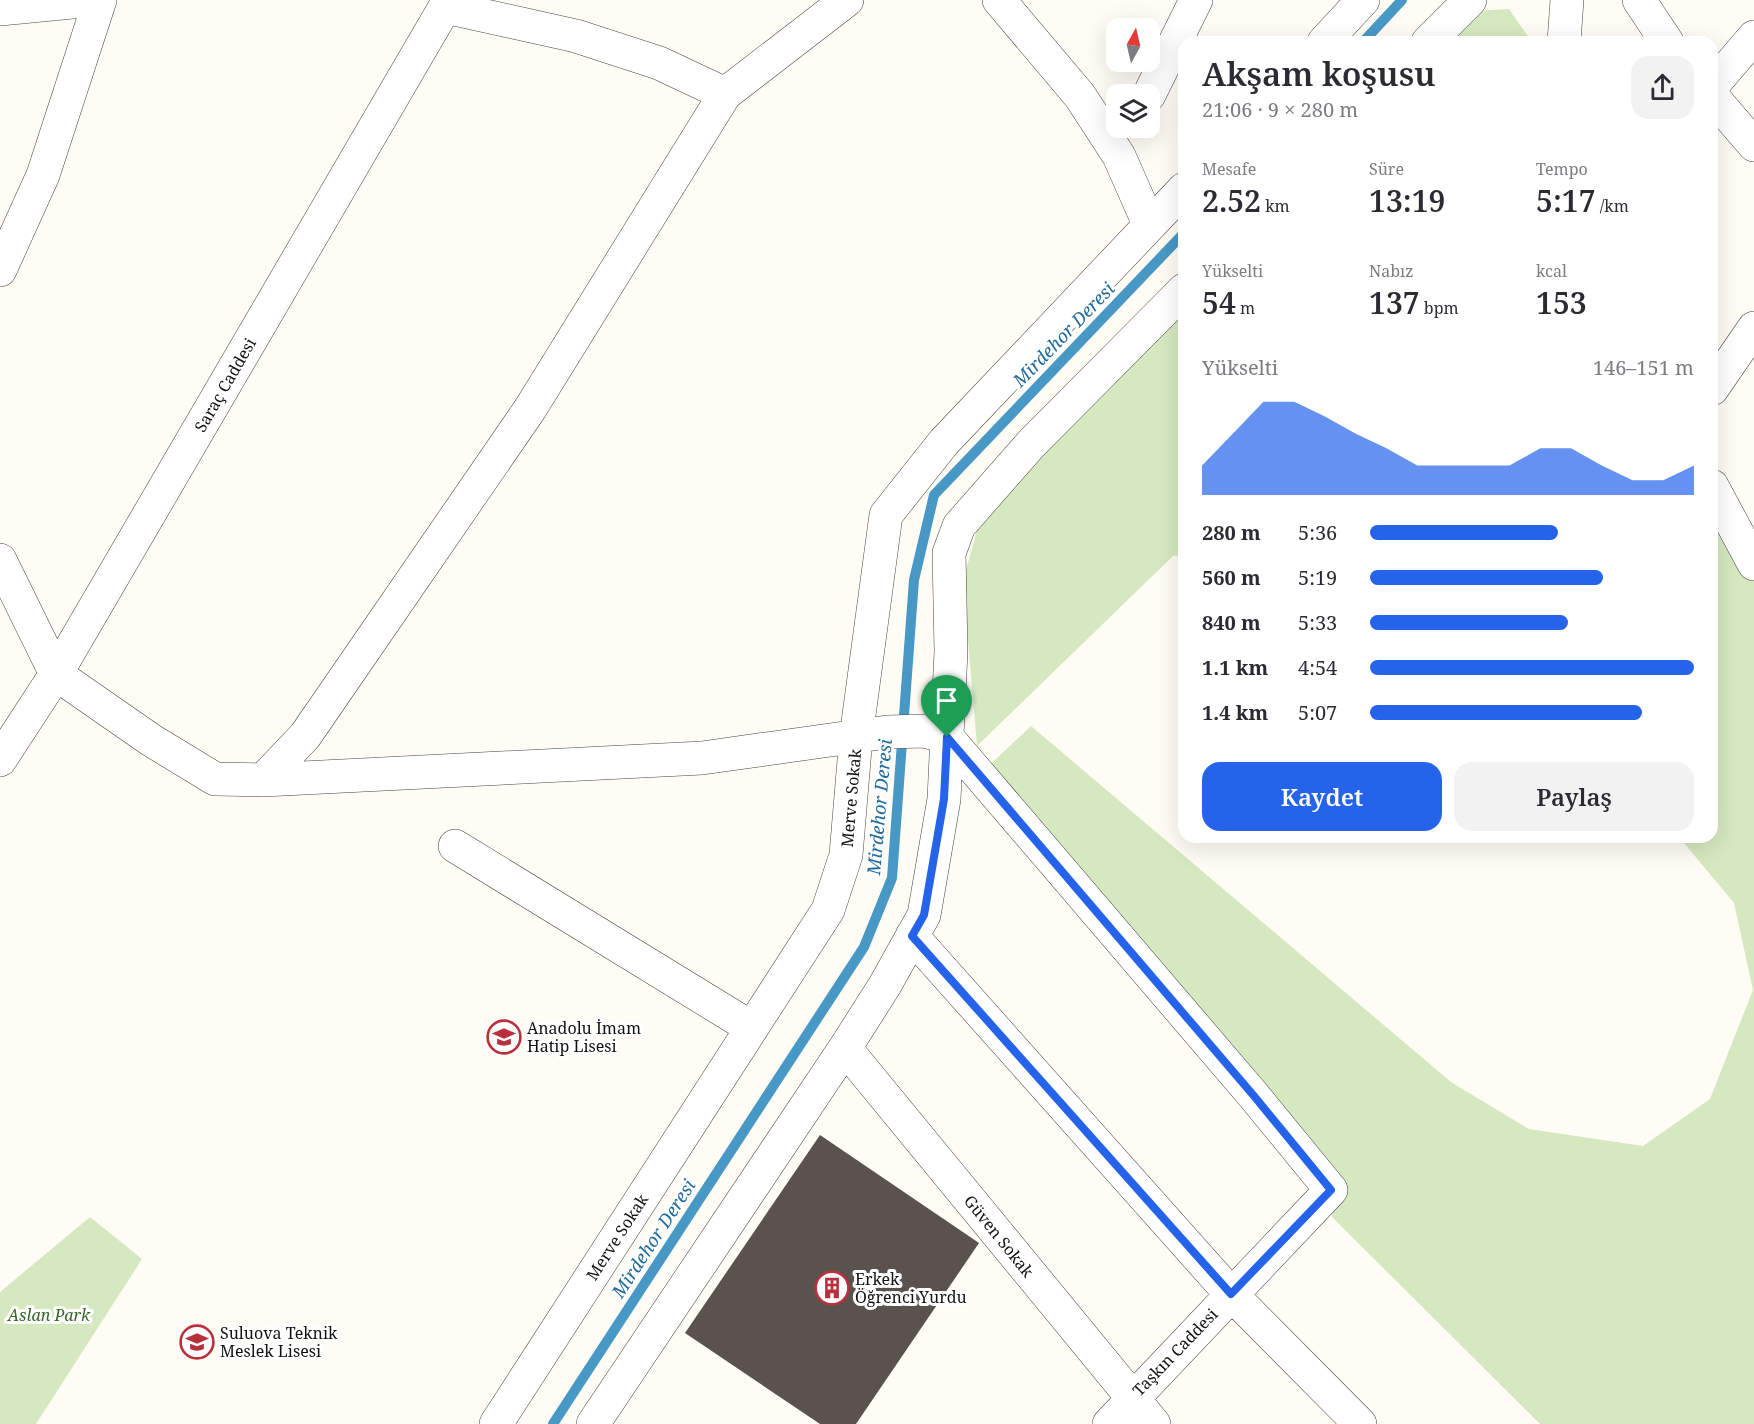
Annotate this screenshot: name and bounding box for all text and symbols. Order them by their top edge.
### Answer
north arrow [1106,18,1160,72]
map controls [1106,18,1160,138]
text: Akşam koşusu [1202,51,1436,96]
button: share [1631,56,1694,119]
button: layers [1106,84,1160,138]
text: 21:06 · 9 × 280 m [1202,96,1358,123]
text: Mesafe [1202,158,1256,180]
text: Süre [1369,158,1404,180]
text: Tempo [1536,158,1588,180]
text: 2.52 [1202,180,1261,221]
text: 13:19 [1369,180,1445,221]
text: 5:17 [1536,180,1596,221]
text: km [1261,195,1290,217]
text: /km [1596,195,1629,217]
text: Yükselti [1202,260,1263,282]
text: Nabız [1369,260,1413,282]
text: kcal [1536,260,1567,282]
water label: Mirdehor Deresi [1007,276,1120,393]
text: 54 [1202,282,1236,323]
text: 137 [1369,282,1420,323]
text: 153 [1536,282,1587,323]
text: m [1236,297,1255,319]
text: bpm [1420,297,1459,319]
street label: Saraç Caddesi [189,334,261,436]
text: Yükselti [1202,354,1278,381]
text: 146–151 m [1593,354,1694,381]
text: 280 m [1202,519,1261,546]
text: 5:36 [1298,519,1337,546]
text: 560 m [1202,564,1261,591]
text: 5:19 [1298,564,1337,591]
text: 840 m [1202,609,1261,636]
text: 5:33 [1298,609,1337,636]
text: 1.1 km [1202,654,1268,681]
text: 4:54 [1298,654,1337,681]
pin [921,675,972,737]
icon: arrive [930,684,963,717]
text: 1.4 km [1202,699,1268,726]
text: 5:07 [1298,699,1337,726]
water label: Mirdehor Deresi [861,737,897,877]
street label: Merve Sokak [836,747,866,848]
button: Kaydet [1202,762,1442,831]
button: Paylaş [1454,762,1694,831]
place label: Anadolu İmam Hatip Lisesi [527,1017,641,1057]
school or university icon: Anadolu İmam Hatip Lisesi [486,1019,522,1055]
water label: Mirdehor Deresi [605,1174,701,1303]
street label: Merve Sokak [581,1189,653,1284]
street label: Güven Sokak [959,1190,1039,1282]
place label: Erkek Öğrenci Yurdu [855,1268,967,1308]
building icon: Erkek Öğrenci Yurdu [814,1270,850,1306]
street label: Taşkın Caddesi [1128,1303,1222,1401]
park label: Aslan Park [7,1304,91,1326]
place label: Suluova Teknik Meslek Lisesi [220,1322,338,1362]
school or university icon: Suluova Teknik Meslek Lisesi [179,1324,215,1360]

